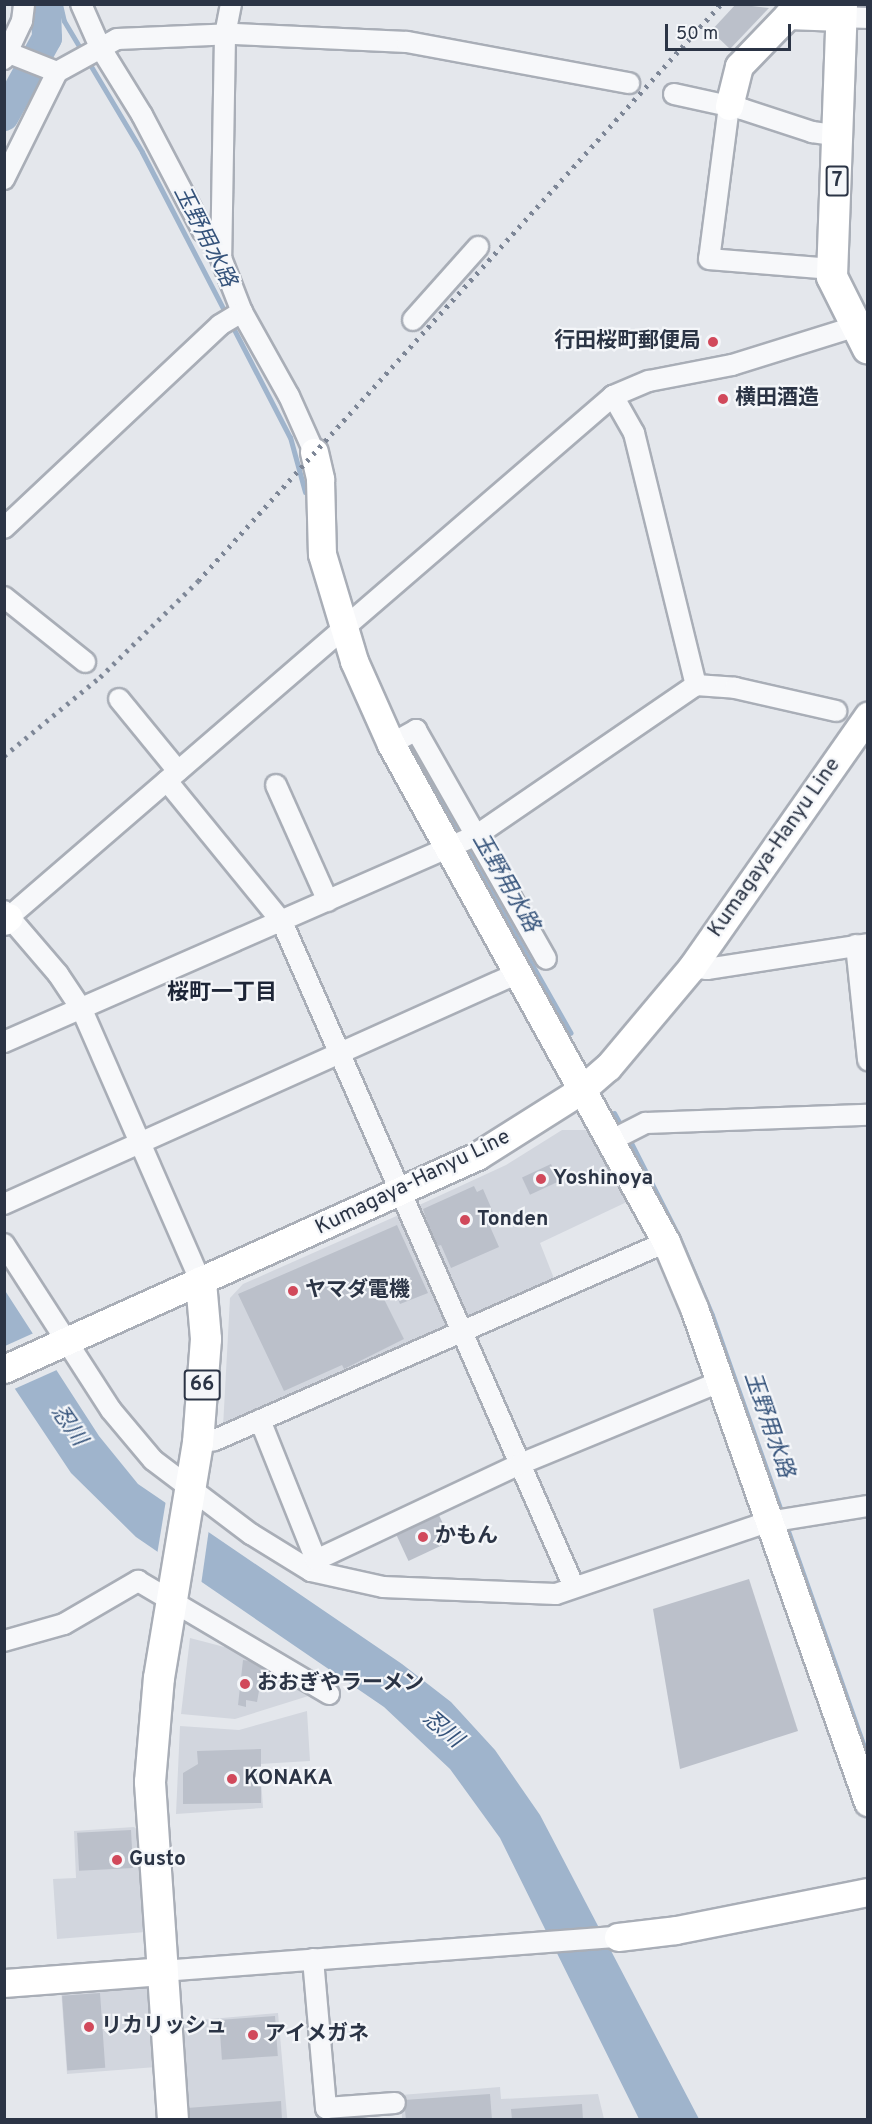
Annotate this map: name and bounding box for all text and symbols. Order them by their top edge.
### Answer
scale bar [668,12,794,50]
text: 50 m [676,23,718,46]
road number: 7 [825,164,849,198]
water label: 玉野用水路 [167,182,241,292]
place label: 行田桜町郵便局 [554,329,701,355]
marker: 行田桜町郵便局 [706,335,720,349]
place label: 横田酒造 [735,386,819,412]
marker: 横田酒造 [716,392,730,406]
street label: Kumagaya-Hanyu Line [703,753,847,943]
water label: 玉野用水路 [466,829,544,937]
district label: 桜町一丁目 [167,981,277,1007]
street label: Kumagaya-Hanyu Line [312,1125,514,1241]
place label: Yoshinoya [553,1166,653,1192]
marker: Yoshinoya [534,1172,548,1186]
place label: Tonden [477,1207,548,1233]
marker: Tonden [458,1213,472,1227]
place label: ヤマダ電機 [305,1278,410,1304]
marker: ヤマダ電機 [286,1284,300,1298]
road number: 66 [182,1368,222,1402]
water label: 玉野用水路 [738,1369,798,1481]
water label: 忍川 [45,1400,91,1452]
place label: かもん [435,1524,498,1550]
marker: かもん [416,1530,430,1544]
place label: おおぎやラーメン [257,1671,425,1697]
marker: おおぎやラーメン [238,1677,252,1691]
water label: 忍川 [417,1706,467,1754]
place label: KONAKA [244,1766,333,1792]
marker: KONAKA [225,1772,239,1786]
place label: Gusto [129,1847,186,1873]
marker: Gusto [110,1853,124,1867]
place label: リカリッシュ [101,2014,227,2040]
marker: リカリッシュ [82,2020,96,2034]
place label: アイメガネ [265,2022,370,2048]
marker: アイメガネ [246,2028,260,2042]

